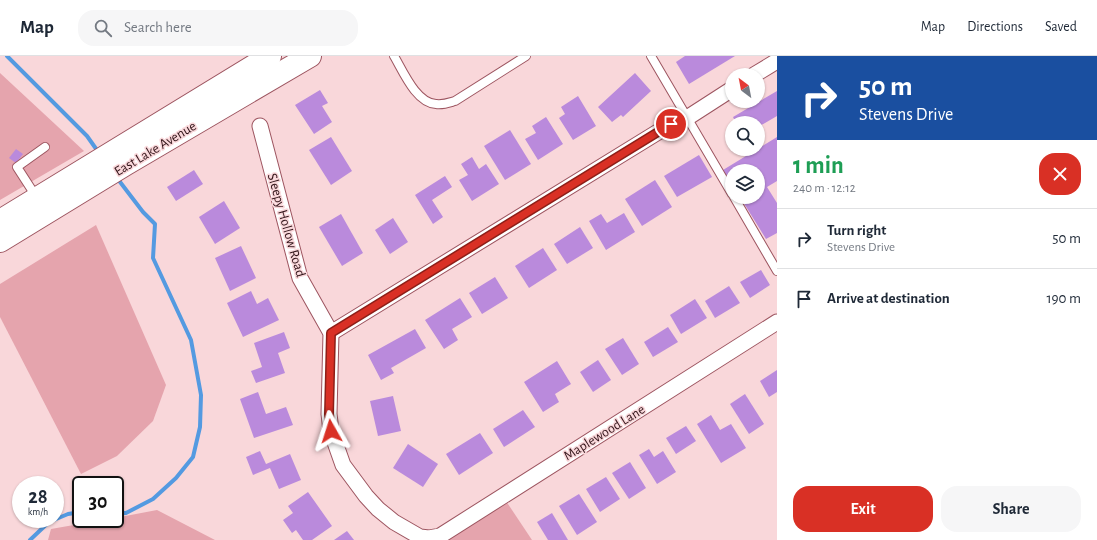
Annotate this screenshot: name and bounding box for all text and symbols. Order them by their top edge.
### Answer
search box [78,10,358,46]
icon: search [92,17,114,39]
text: Map [20,18,54,37]
text: Search here [124,20,192,35]
text: Map [921,20,945,34]
text: Directions [967,20,1023,34]
text: Saved [1045,20,1077,34]
north arrow [725,68,765,108]
map controls [725,68,765,204]
icon: right [793,72,845,124]
text: 50 m [859,73,913,101]
text: Stevens Drive [859,106,953,124]
pin [654,107,688,141]
icon: arrive [660,113,682,135]
button: search [725,116,765,156]
street label: East Lake Avenue [112,119,199,179]
button: close [1039,153,1081,195]
text: 1 min [793,154,844,178]
button: layers [725,164,765,204]
street label: Sleepy Hollow Road [265,172,308,279]
text: 240 m · 12:12 [793,182,856,195]
text: Turn right [827,223,886,238]
icon: right [793,228,815,250]
text: 50 m [1052,231,1081,246]
text: Stevens Drive [827,241,895,254]
icon: arrive [793,288,815,310]
text: Arrive at destination [827,291,950,306]
text: 190 m [1046,291,1081,306]
street label: Maplewood Lane [561,402,648,463]
position arrow [310,410,352,452]
speed limit sign: 30 [72,476,124,528]
button: Exit [793,486,933,532]
button: Share [941,486,1081,532]
text: 28 [28,487,48,507]
text: km/h [28,507,48,517]

